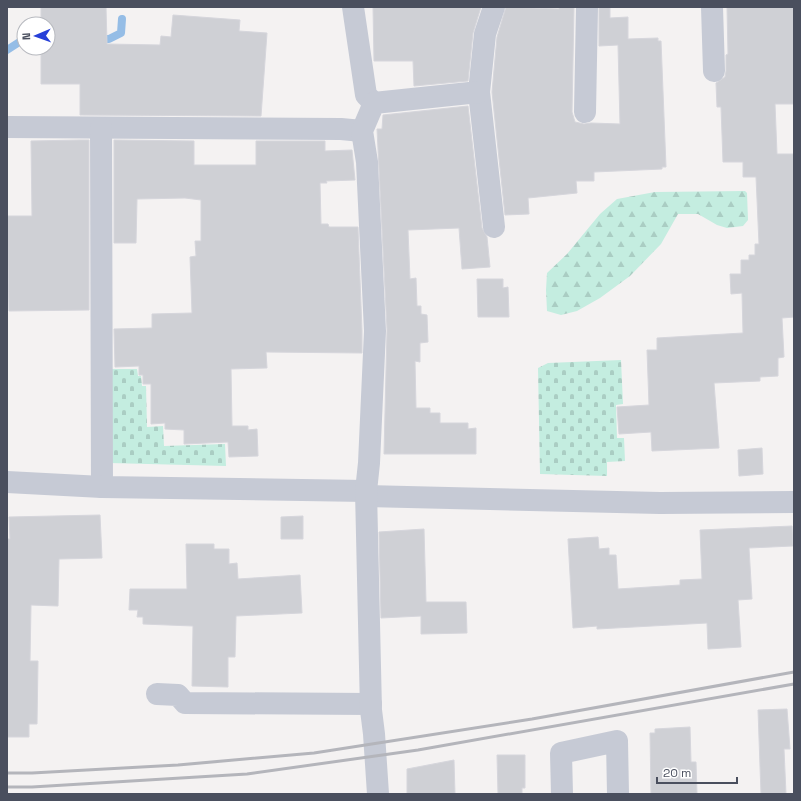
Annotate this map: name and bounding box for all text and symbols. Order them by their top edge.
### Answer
north arrow [16,16,56,56]
text: N [19,32,33,40]
scale bar [657,759,737,785]
text: 20 m [663,765,691,781]

